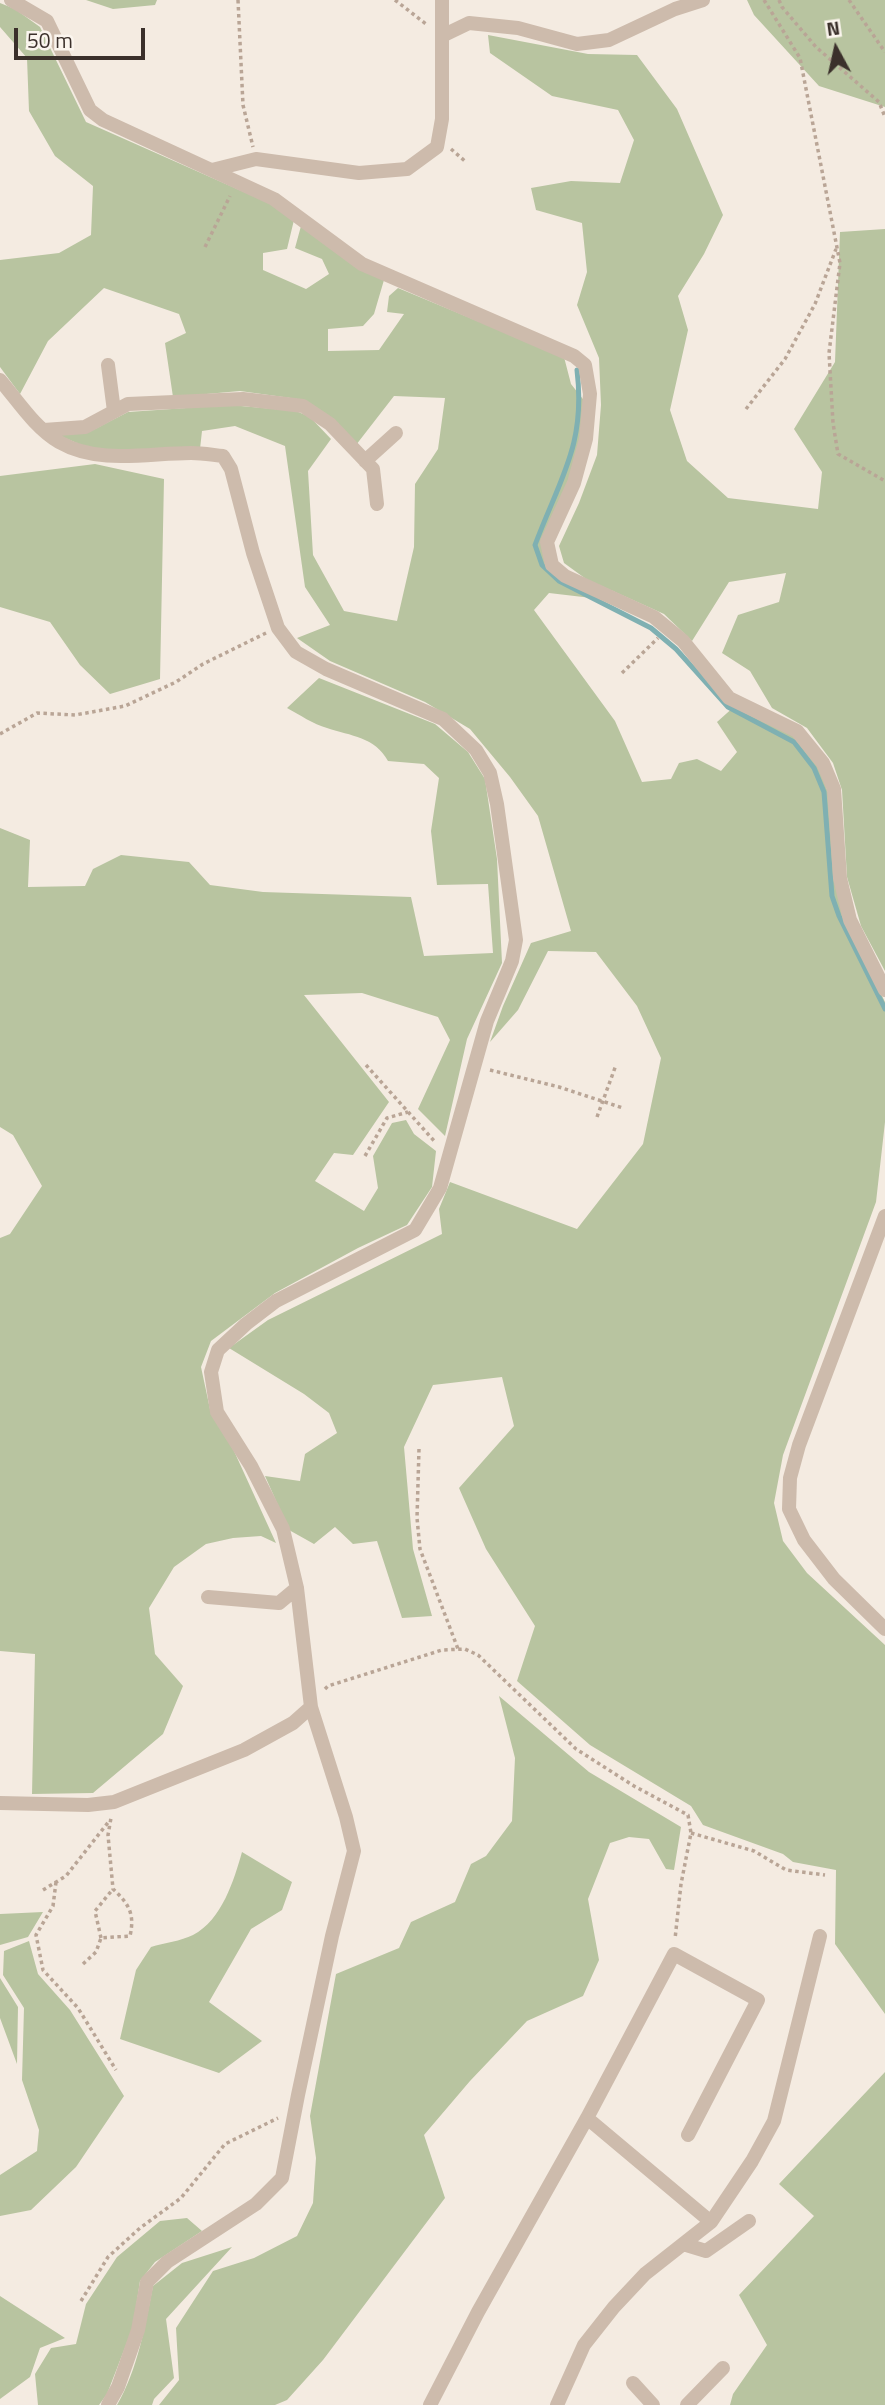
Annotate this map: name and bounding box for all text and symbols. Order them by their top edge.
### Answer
text: N [824,12,842,43]
scale bar [18,14,149,58]
north arrow [801,14,871,84]
text: 50 m [27,24,73,56]

